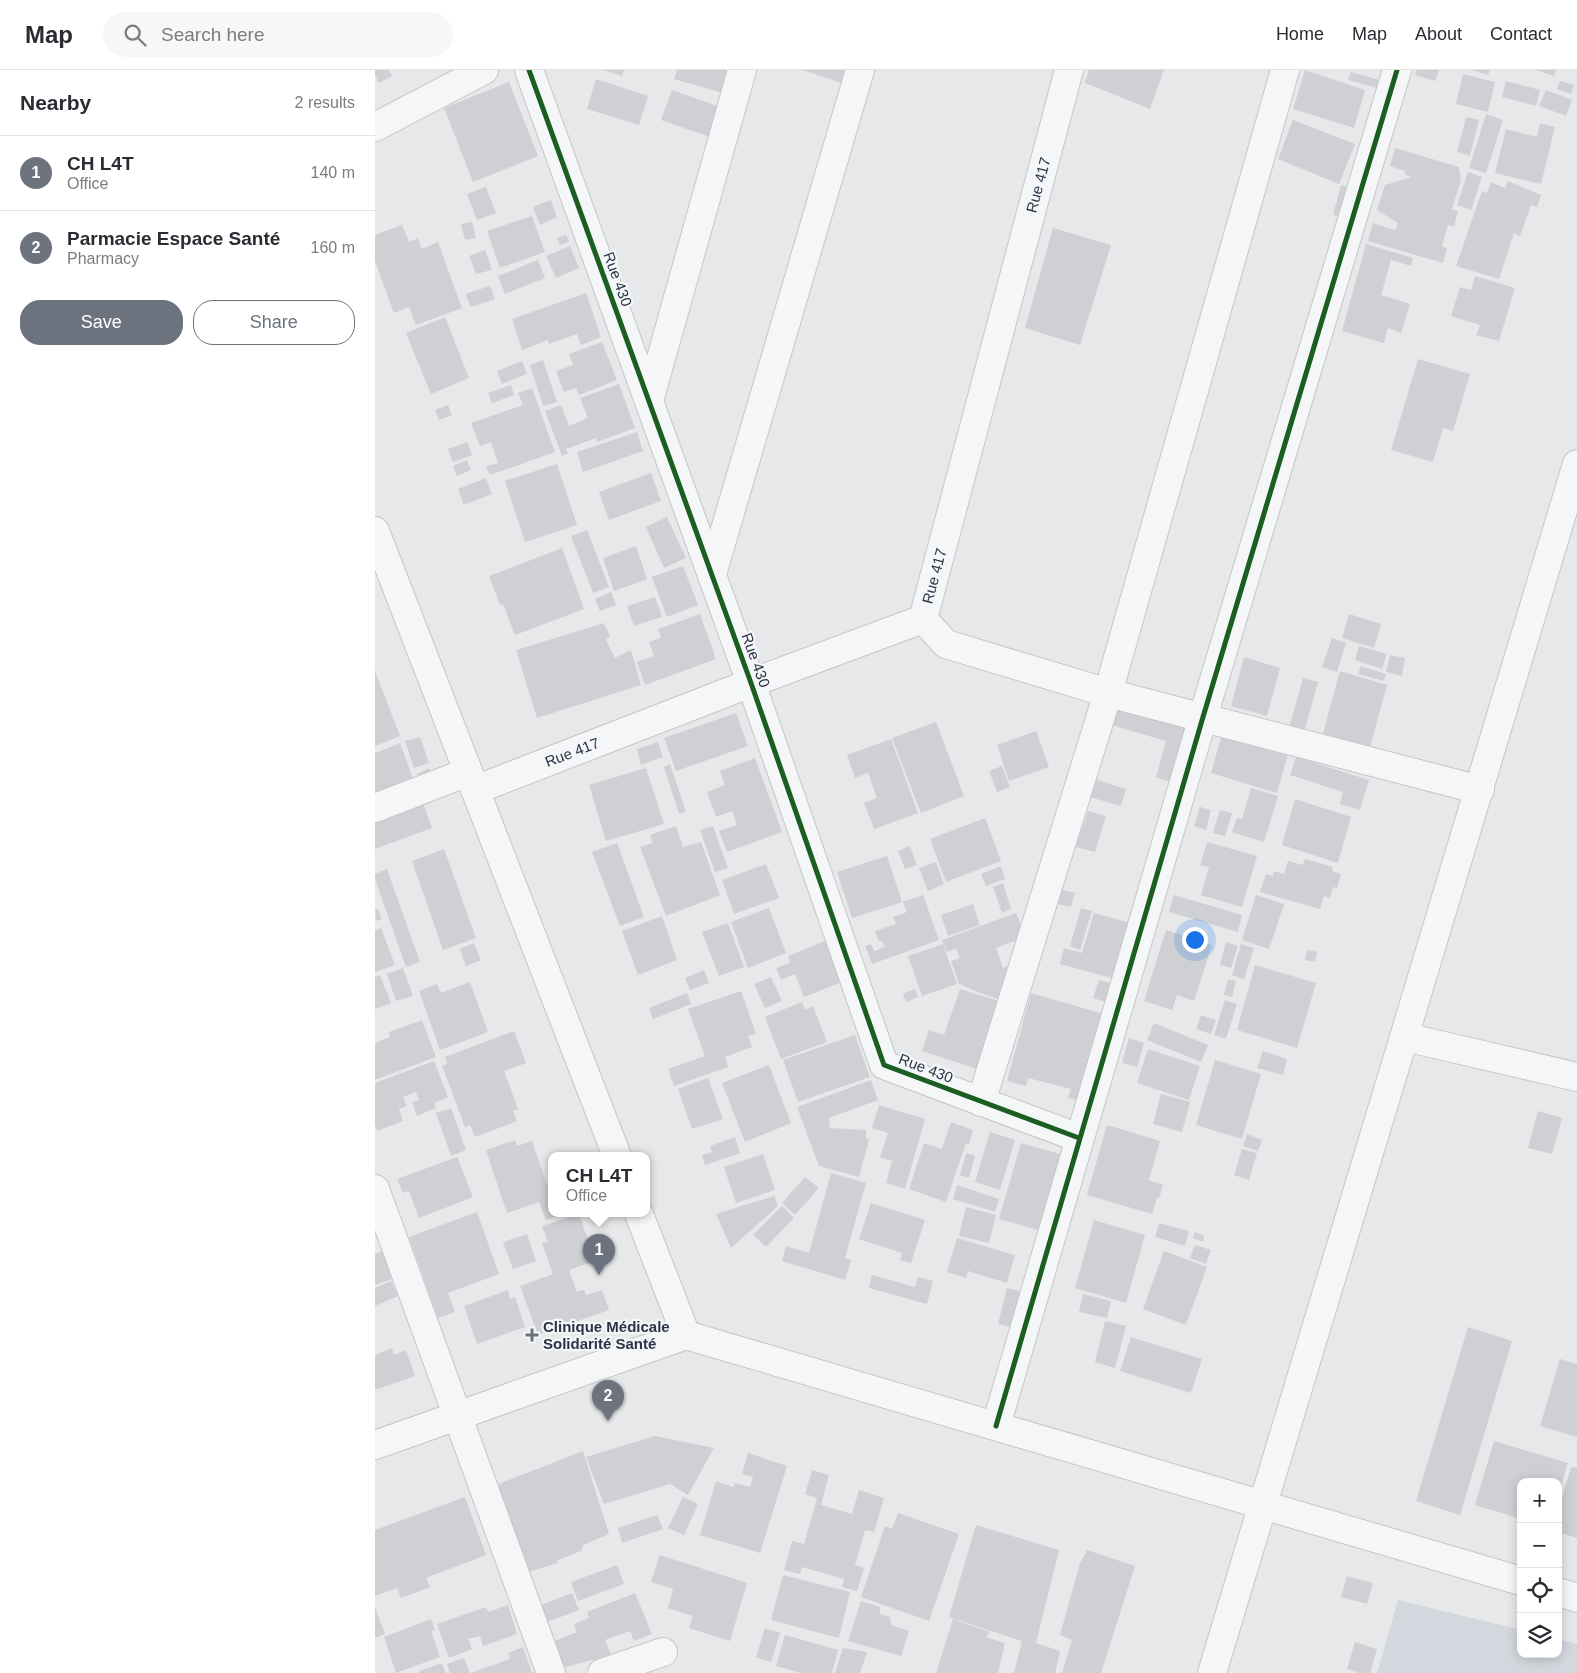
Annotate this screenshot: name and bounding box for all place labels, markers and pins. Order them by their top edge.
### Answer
pin: 1 [583,1234,615,1275]
place label: Clinique Médicale Solidarité Santé [543,1318,670,1352]
marker: Clinique Médicale Solidarité Santé [525,1328,539,1342]
pin: 2 [592,1380,624,1421]

